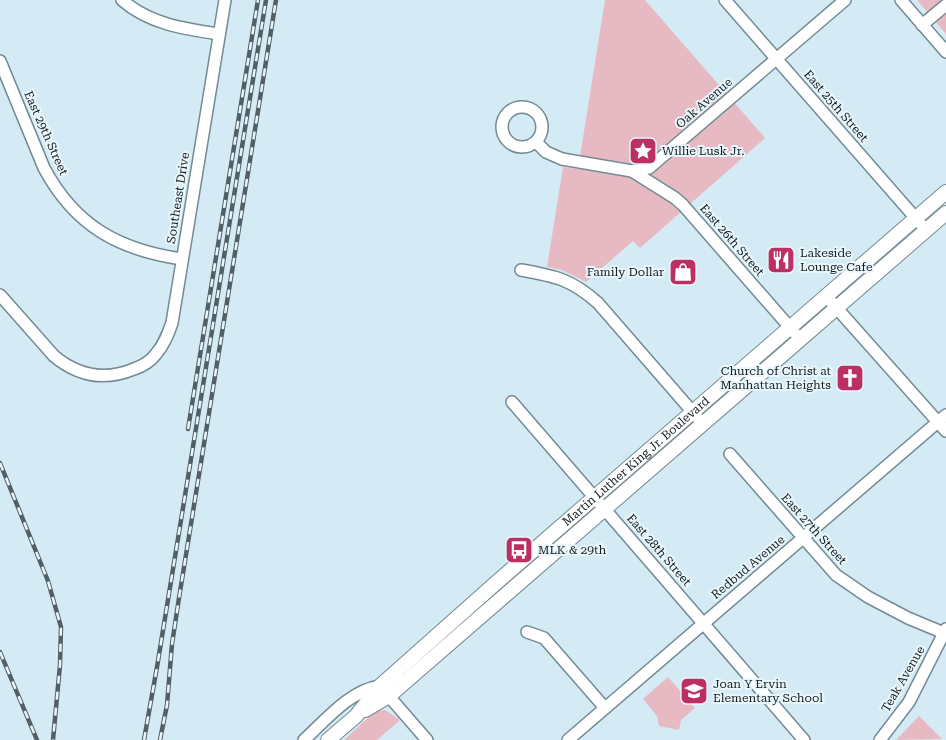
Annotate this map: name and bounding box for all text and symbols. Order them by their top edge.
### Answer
street label: East 25th Street [801,67,871,145]
street label: Oak Avenue [673,75,735,131]
street label: East 29th Street [21,89,71,178]
place icon: Willie Lusk Jr. [628,136,658,166]
place label: Willie Lusk Jr. [662,144,744,158]
street label: Southeast Drive [164,151,192,245]
street label: East 26th Street [697,201,767,279]
restaurant icon: Lakeside Lounge Cafe [766,245,796,275]
place label: Lakeside Lounge Cafe [800,246,873,274]
shop icon: Family Dollar [668,257,698,287]
place label: Family Dollar [587,265,664,279]
church icon: Church of Christ at Manhattan Heights [835,363,865,393]
place label: Church of Christ at Manhattan Heights [720,364,832,392]
street label: Martin Luther King Jr. Boulevard [560,393,713,529]
street label: East 27th Street [778,491,850,568]
street label: East 28th Street [624,511,694,589]
street label: Redbud Avenue [708,532,788,602]
bus stop icon: MLK & 29th [504,535,534,565]
place label: MLK & 29th [538,543,607,557]
street label: Teak Avenue [878,643,928,715]
school or university icon: Joan Y Ervin Elementary School [679,676,709,706]
place label: Joan Y Ervin Elementary School [713,677,823,705]

